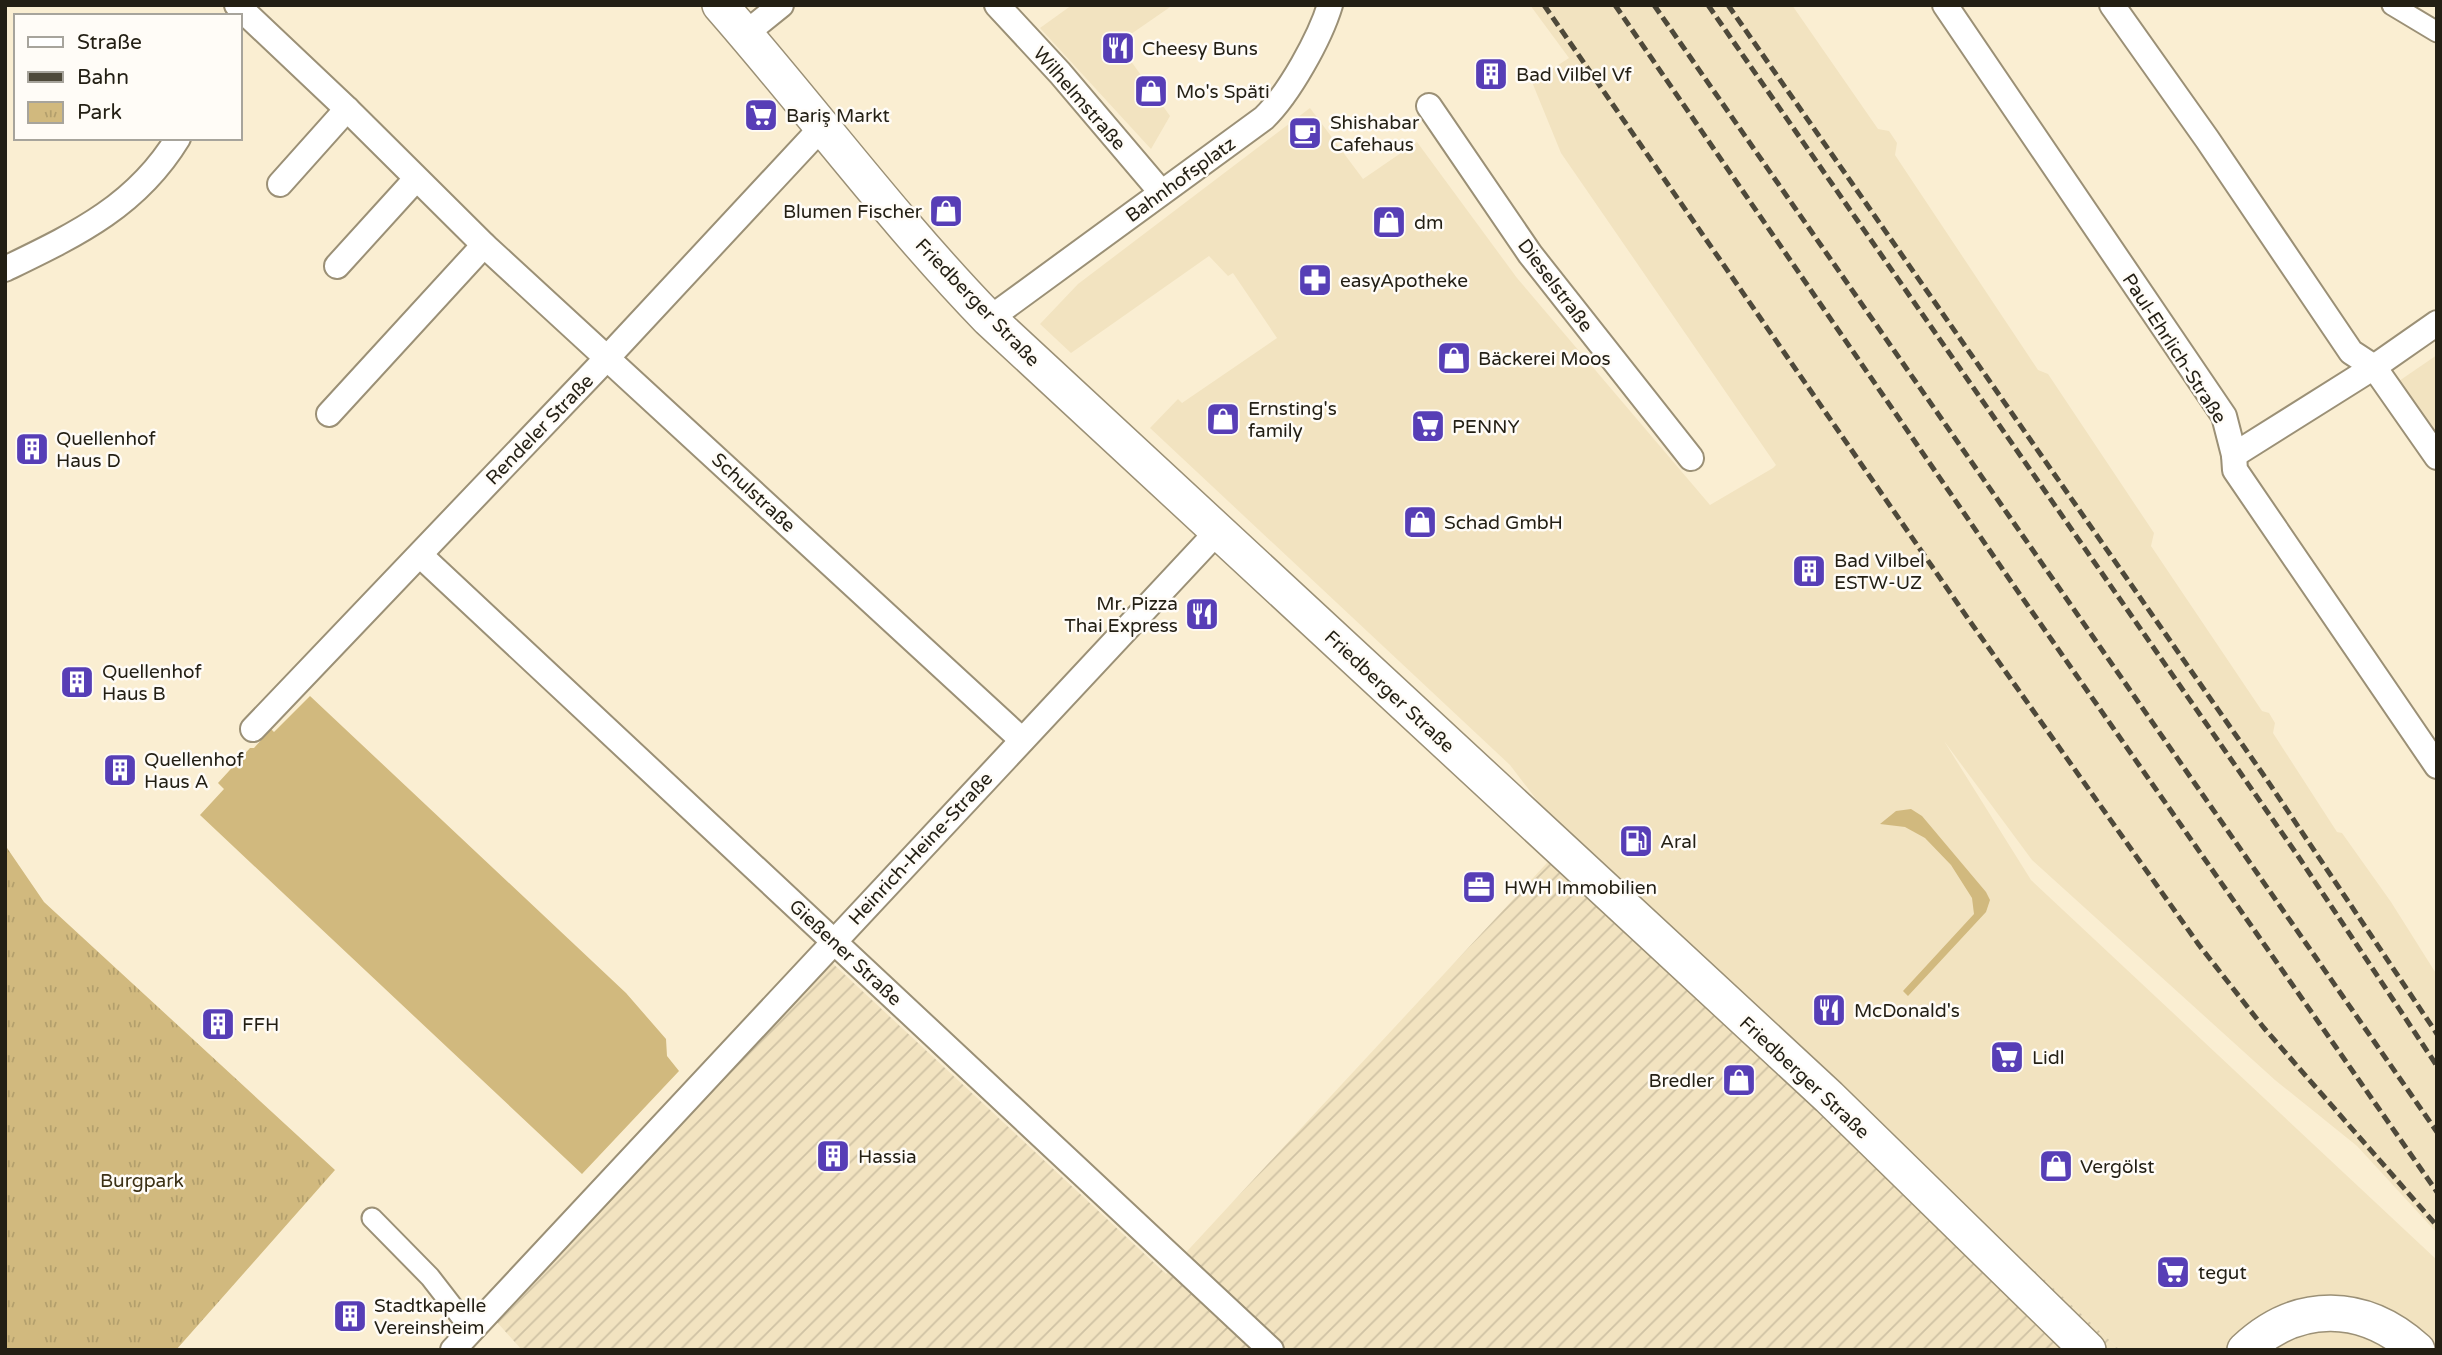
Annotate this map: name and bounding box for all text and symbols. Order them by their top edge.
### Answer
legend [14,14,242,140]
restaurant icon: Cheesy Buns [1099,29,1137,67]
text: Straße [77,30,142,55]
place label: Cheesy Buns [1142,38,1258,60]
street label: Wilhelmstraße [1028,43,1130,155]
building icon: Bad Vilbel Vf [1472,55,1510,93]
place label: Bad Vilbel Vf [1516,64,1633,86]
text: Bahn [77,65,129,90]
shop icon: Mo's Späti [1132,72,1170,110]
place label: Mo's Späti [1176,81,1270,103]
supermarket icon: Bariş Markt [742,96,780,134]
text: Park [77,100,122,125]
place label: Bariş Markt [786,105,890,127]
place label: Shishabar Cafehaus [1330,112,1420,156]
cafe icon: Shishabar Cafehaus [1286,114,1324,152]
street label: Bahnhofsplatz [1121,133,1240,227]
shop icon: Blumen Fischer [927,192,965,230]
place label: Blumen Fischer [783,201,923,223]
shop icon: dm [1370,203,1408,241]
place label: dm [1414,212,1443,234]
street label: Friedberger Straße [911,234,1044,371]
street label: Dieselstraße [1513,235,1597,336]
pharmacy icon: easyApotheke [1296,261,1334,299]
place label: easyApotheke [1340,270,1468,292]
street label: Paul-Ehrlich-Straße [2118,270,2231,428]
shop icon: Bäckerei Moos [1435,339,1473,377]
place label: Bäckerei Moos [1478,348,1611,370]
street label: Rendeler Straße [481,370,598,490]
place label: Ernsting's family [1248,398,1337,442]
shop icon: Ernsting's family [1204,400,1242,438]
supermarket icon: PENNY [1409,407,1447,445]
place label: PENNY [1452,416,1520,438]
place label: Quellenhof Haus D [56,428,156,472]
building icon: Quellenhof Haus D [13,430,51,468]
street label: Schulstraße [707,448,800,537]
shop icon: Schad GmbH [1401,503,1439,541]
place label: Schad GmbH [1444,512,1563,534]
place label: Bad Vilbel ESTW-UZ [1834,550,1925,594]
building icon: Bad Vilbel ESTW-UZ [1790,552,1828,590]
place label: Mr. Pizza Thai Express [1064,593,1178,637]
restaurant icon: Mr. Pizza Thai Express [1183,595,1221,633]
street label: Friedberger Straße [1320,626,1459,758]
place label: Quellenhof Haus B [102,661,202,705]
building icon: Quellenhof Haus B [58,663,96,701]
place label: Quellenhof Haus A [144,749,244,793]
building icon: Quellenhof Haus A [101,751,139,789]
street label: Heinrich-Heine-Straße [844,768,997,930]
fuel station icon: Aral [1617,822,1655,860]
place label: Aral [1660,831,1697,853]
office icon: HWH Immobilien [1460,868,1498,906]
place label: HWH Immobilien [1504,877,1657,899]
street label: Gießener Straße [785,895,906,1010]
restaurant icon: McDonald's [1810,991,1848,1029]
place label: McDonald's [1854,1000,1960,1022]
building icon: FFH [199,1005,237,1043]
street label: Friedberger Straße [1735,1012,1874,1144]
place label: FFH [242,1014,279,1036]
supermarket icon: Lidl [1988,1038,2026,1076]
place label: Lidl [2032,1047,2064,1069]
shop icon: Bredler [1720,1061,1758,1099]
place label: Bredler [1648,1070,1715,1092]
building icon: Hassia [814,1137,852,1175]
place label: Hassia [858,1146,917,1168]
shop icon: Vergölst [2037,1147,2075,1185]
place label: Vergölst [2080,1156,2154,1178]
park label: Burgpark [100,1170,184,1192]
supermarket icon: tegut [2154,1253,2192,1291]
place label: tegut [2198,1262,2247,1284]
place label: Stadtkapelle Vereinsheim [374,1295,486,1339]
building icon: Stadtkapelle Vereinsheim [331,1297,369,1335]

